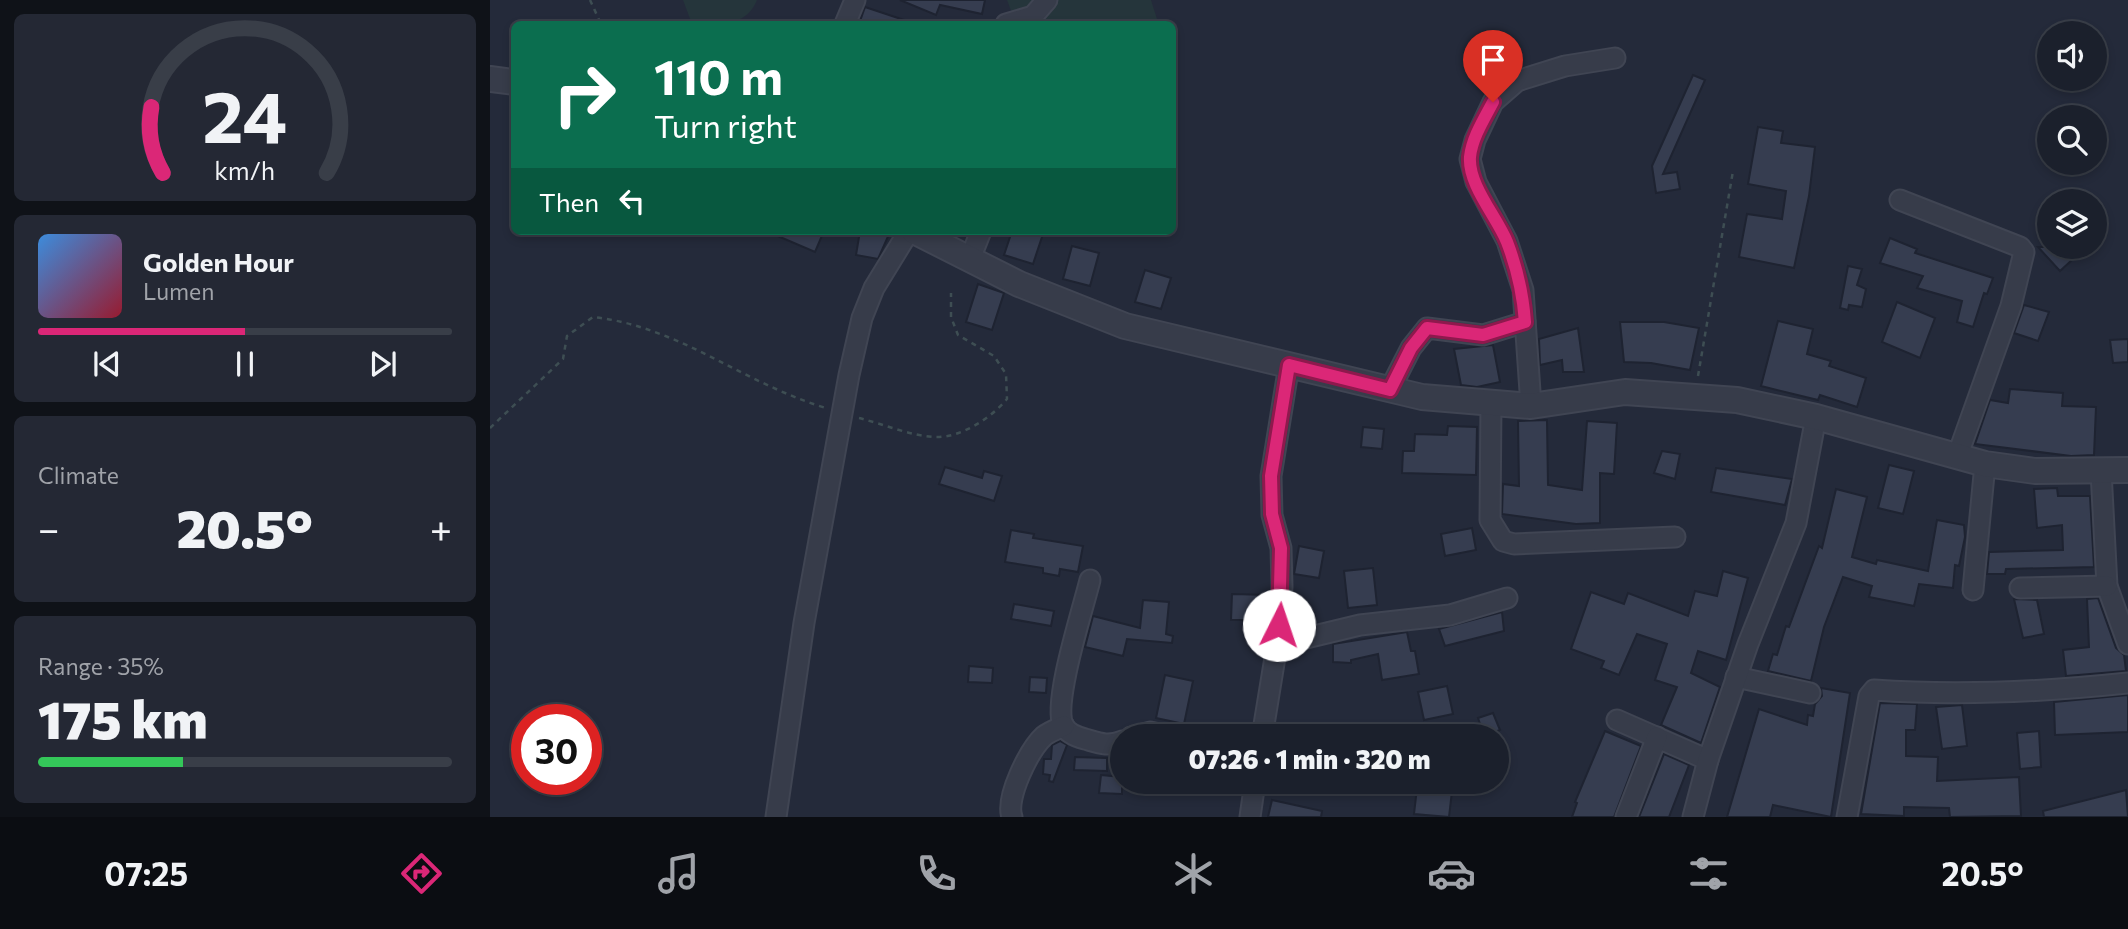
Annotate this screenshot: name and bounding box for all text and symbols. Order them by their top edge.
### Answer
map controls [2037,21,2107,259]
button: sound [2037,21,2107,91]
pin [1463,30,1523,102]
icon: arrive [1474,41,1512,79]
text: 110 m [654,45,783,105]
icon: right [539,49,630,140]
text: 24 [202,70,288,159]
text: Turn right [654,105,797,145]
button: search [2037,105,2107,175]
text: km/h [215,155,275,185]
icon: left [613,182,651,220]
text: Then [539,186,599,217]
button: layers [2037,189,2107,259]
text: Golden Hour [143,246,294,277]
text: Lumen [143,277,214,305]
icon: previous [88,345,126,383]
icon: pause [226,345,264,383]
icon: next [364,345,402,383]
text: Climate [38,461,119,489]
text: 20.5° [176,495,313,559]
text: − [38,504,60,551]
text: + [430,504,452,551]
position arrow [1242,588,1316,662]
text: Range · 35% [38,652,164,680]
text: 175 km [38,686,208,750]
speed limit sign: 30 [511,704,602,795]
text: 07:26 · 1 min · 320 m [1189,743,1430,774]
icon: directions [397,849,446,898]
icon: music [654,849,703,898]
icon: phone [912,849,961,898]
icon: climate [1169,849,1218,898]
icon: car [1427,849,1476,898]
icon: filters [1684,849,1733,898]
text: 07:25 [104,853,188,893]
text: 20.5° [1942,853,2024,893]

